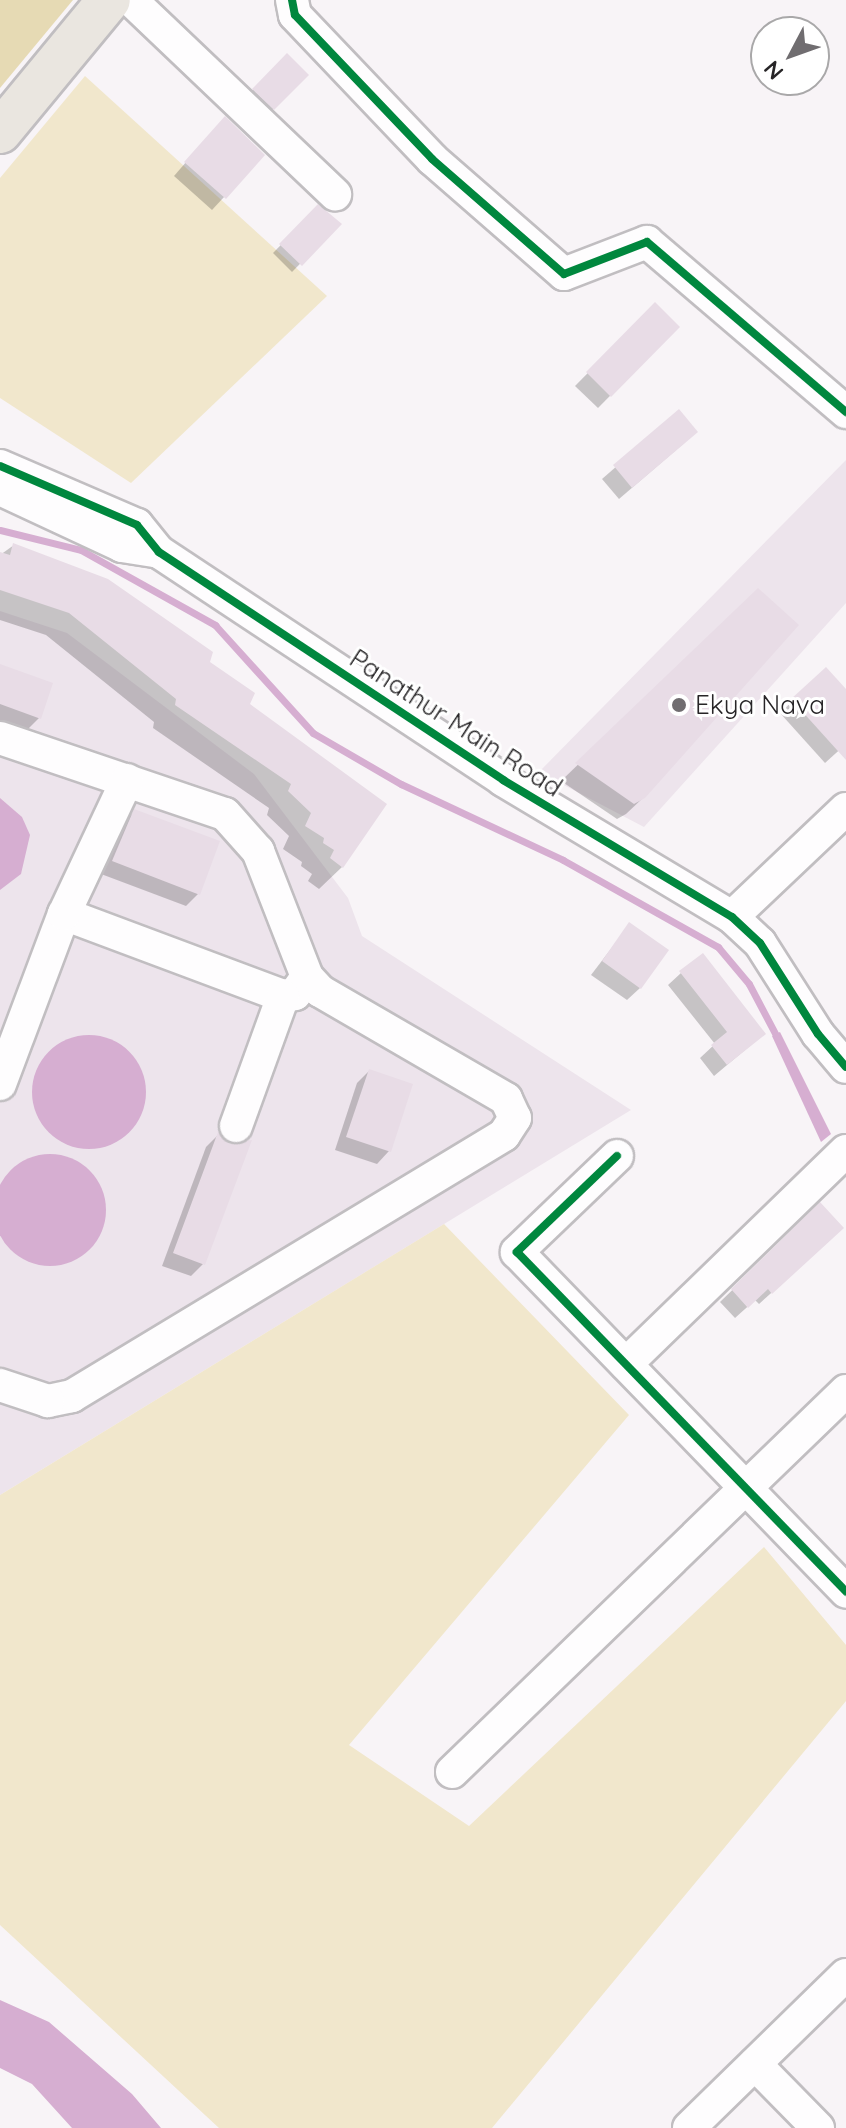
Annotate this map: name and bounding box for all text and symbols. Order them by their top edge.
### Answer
north arrow [750,16,830,96]
text: N [758,55,789,86]
street label: Panathur Main Road [344,643,568,803]
place label: Ekya Nava [695,689,825,721]
marker: Ekya Nava [670,696,688,714]

